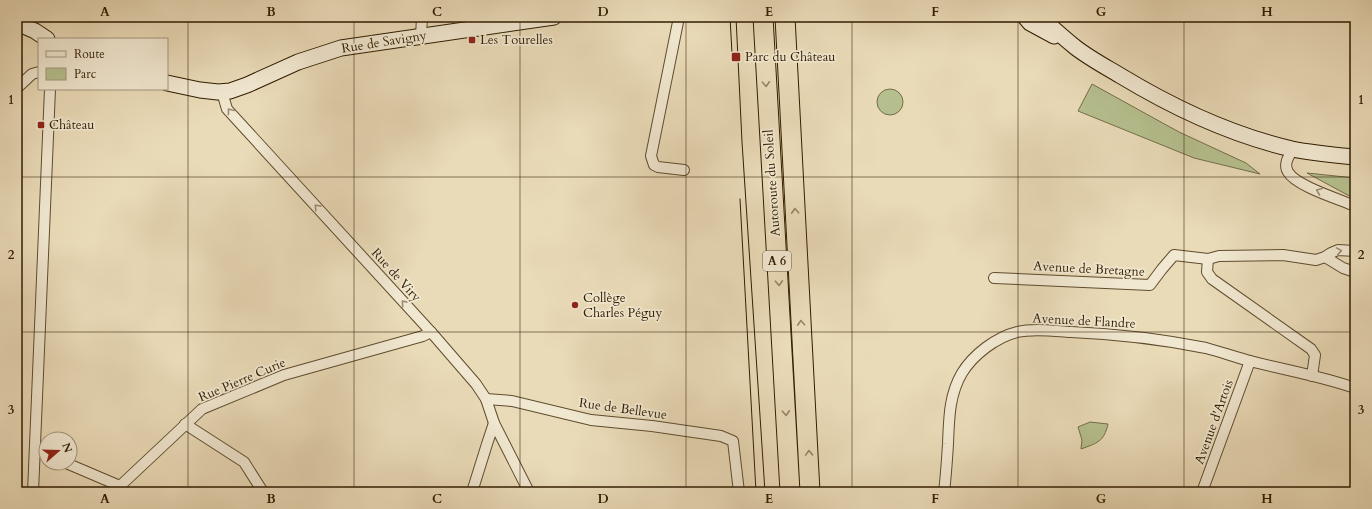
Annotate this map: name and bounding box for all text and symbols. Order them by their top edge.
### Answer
text: A [100,3,110,21]
text: B [266,3,276,21]
text: C [432,3,442,21]
text: D [597,3,609,21]
text: E [765,3,773,21]
text: F [931,3,939,21]
text: G [1096,3,1107,21]
text: H [1261,3,1273,21]
street label: Rue de Savigny [340,26,428,58]
place label: Les Tourelles [480,31,553,49]
marker: Les Tourelles [467,35,477,45]
legend [38,38,168,90]
text: Route [74,46,105,62]
place label: Parc du Château [745,48,835,66]
marker: Parc du Château [730,51,742,63]
text: Parc [74,66,97,82]
one-way arrow [762,81,771,87]
text: 1 [8,91,14,109]
text: 1 [1358,91,1364,109]
one-way arrow [228,108,235,115]
place label: Château [49,116,94,134]
marker: Château [36,120,46,130]
street label: Autoroute du Soleil [759,128,785,237]
one-way arrow [1315,188,1322,196]
one-way arrow [314,204,321,212]
one-way arrow [791,208,799,214]
street label: Rue de Viry [367,244,425,306]
text: 2 [8,246,15,264]
text: 2 [1358,246,1365,264]
one-way arrow [1336,247,1342,256]
road number: A 6 [763,251,791,271]
street label: Avenue de Bretagne [1033,257,1145,281]
one-way arrow [774,280,783,286]
place label: Collège Charles Péguy [583,289,662,322]
one-way arrow [402,300,409,308]
marker: Collège Charles Péguy [570,300,580,310]
street label: Avenue de Flandre [1032,309,1136,333]
one-way arrow [797,320,805,326]
street label: Rue Pierre Curie [196,354,288,406]
street label: Avenue d'Artois [1190,377,1238,467]
street label: Rue de Bellevue [578,394,668,424]
text: 3 [8,401,15,419]
text: 3 [1358,401,1365,419]
one-way arrow [782,410,790,416]
north arrow [38,431,78,471]
text: N [58,441,76,455]
one-way arrow [804,450,813,456]
text: A [100,490,110,508]
text: B [266,490,276,508]
text: C [432,490,442,508]
text: D [597,490,609,508]
text: E [765,490,773,508]
text: F [931,490,939,508]
text: G [1096,490,1107,508]
text: H [1261,490,1273,508]

